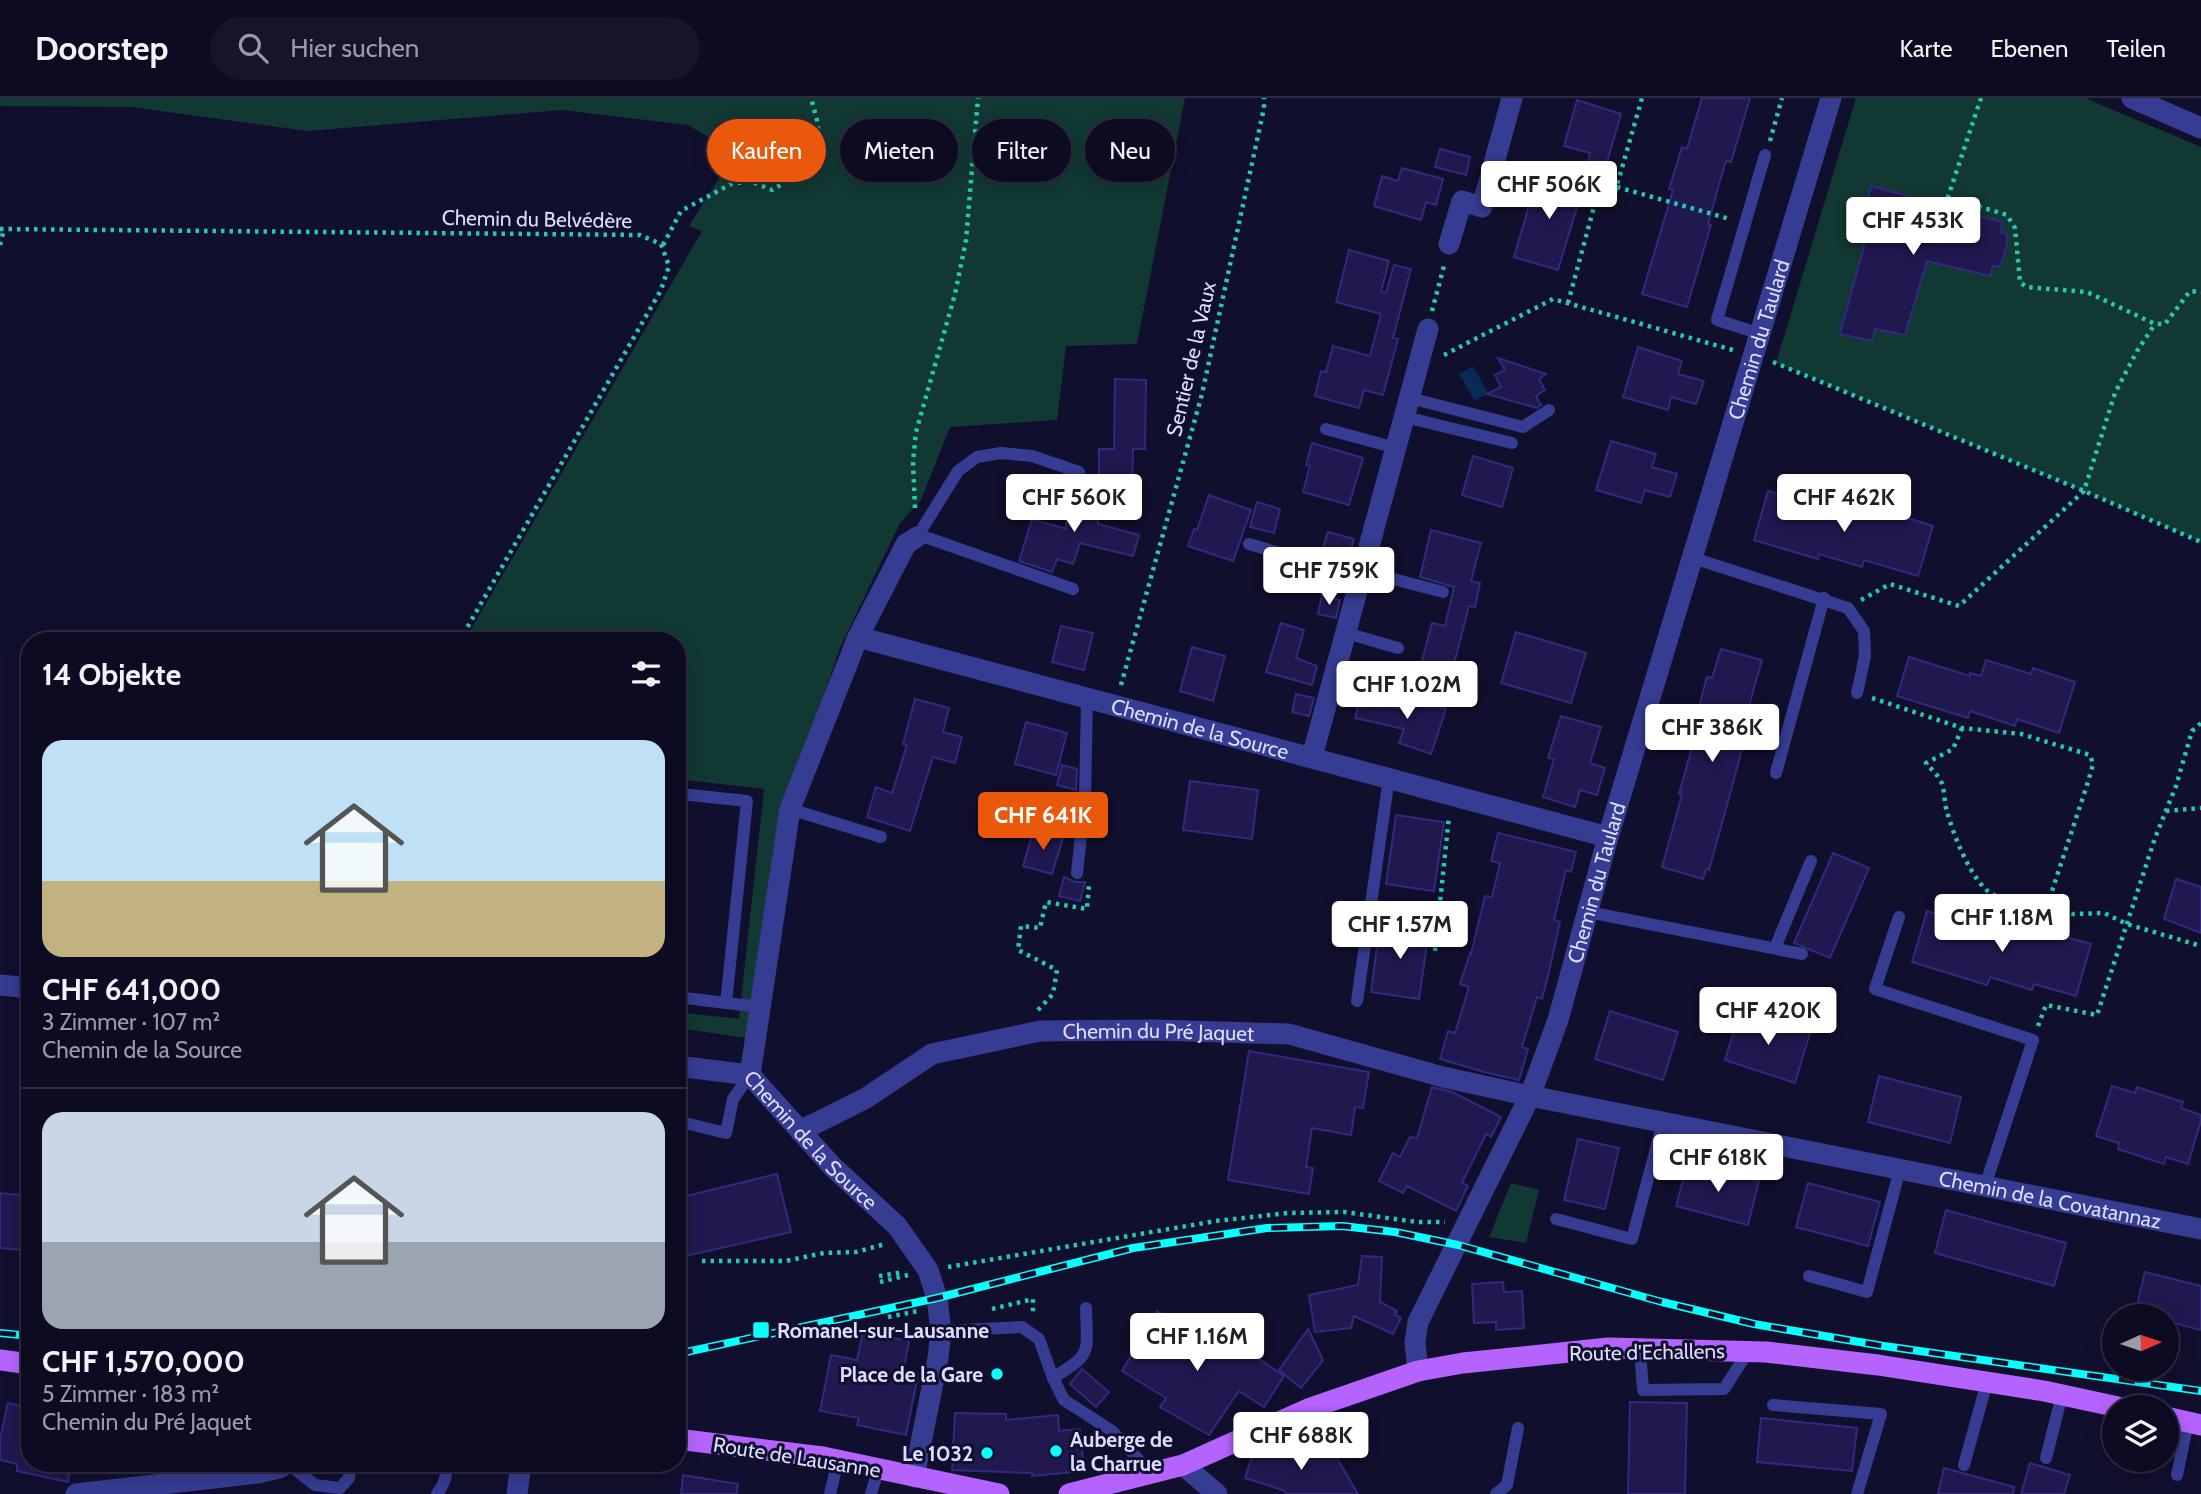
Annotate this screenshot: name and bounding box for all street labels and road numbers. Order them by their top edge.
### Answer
street label: Chemin du Belvédère [442,205,633,233]
street label: Chemin du Taulard [1722,256,1794,423]
street label: Sentier de la Vaux [1161,279,1221,439]
street label: Chemin de la Source [1109,693,1292,764]
street label: Chemin du Taulard [1562,799,1630,966]
street label: Chemin du Pré Jaquet [1063,1017,1254,1045]
street label: Chemin de la Source [739,1065,883,1215]
street label: Chemin de la Covatannaz [1937,1165,2164,1233]
street label: Route d'Echallens [1569,1338,1725,1366]
street label: Route de Lausanne [712,1431,883,1483]

